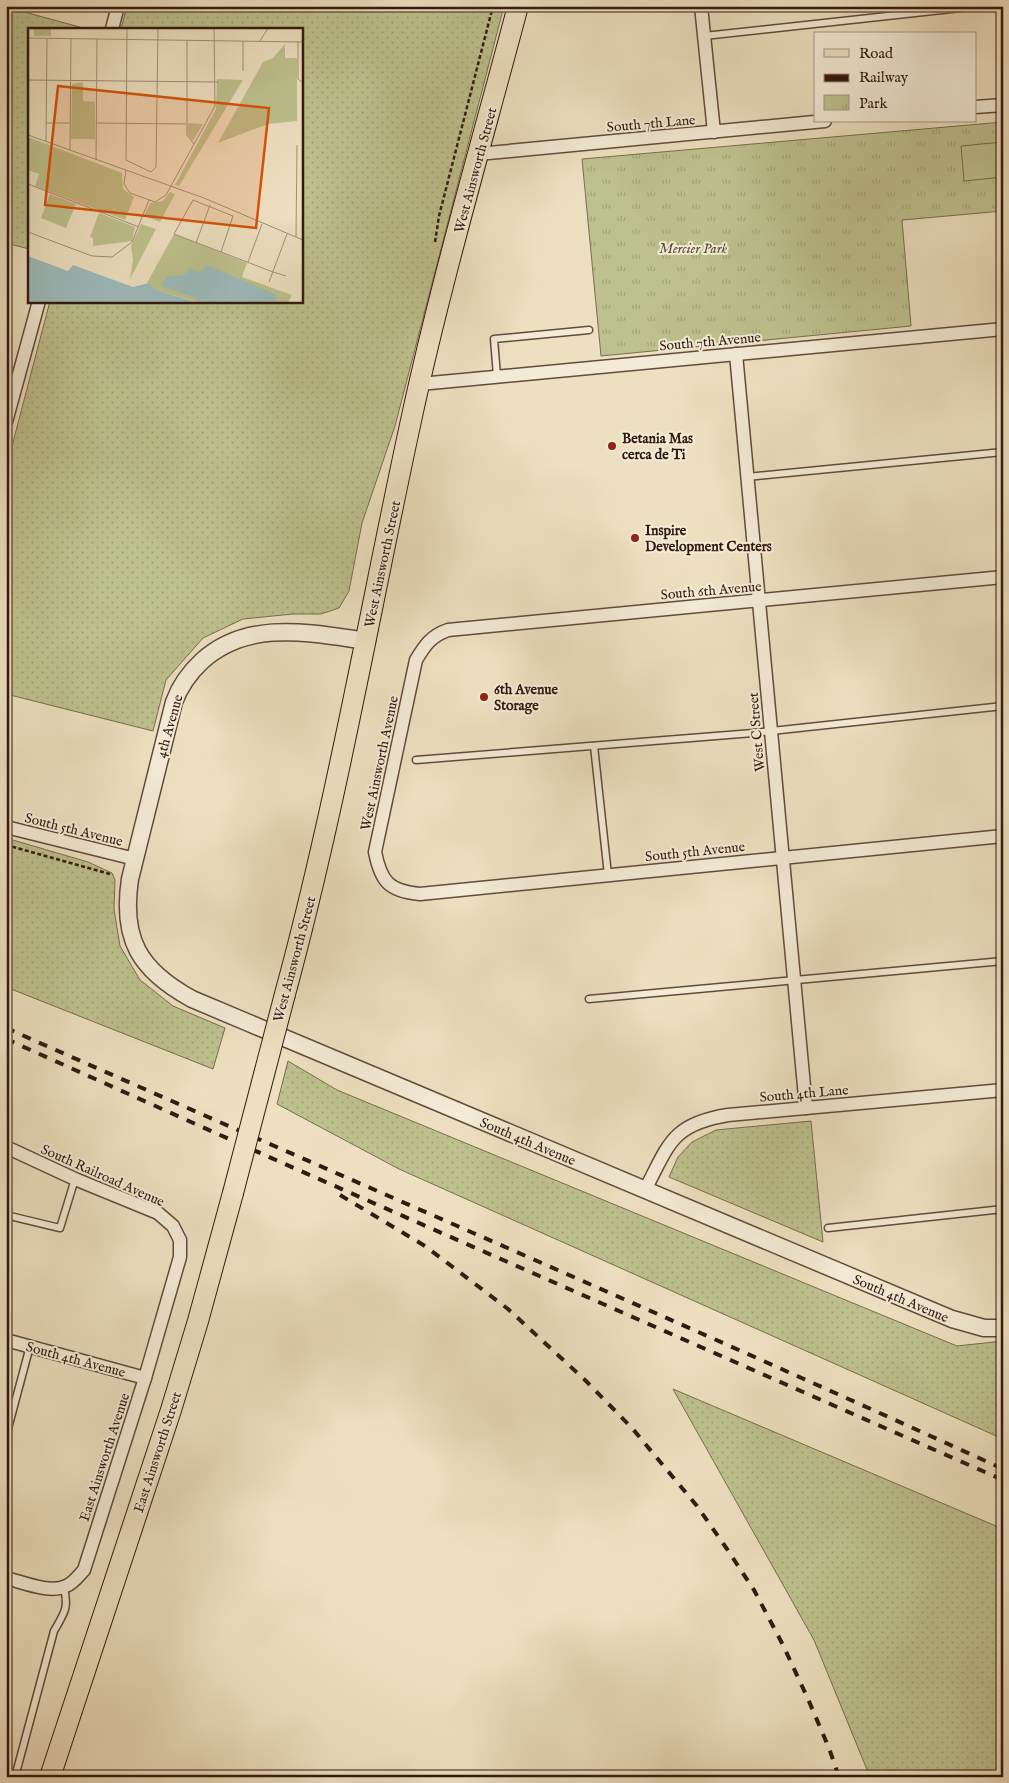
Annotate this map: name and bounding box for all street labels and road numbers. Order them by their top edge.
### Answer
street label: West Ainsworth Street [451,105,501,235]
street label: South 7th Lane [606,111,697,137]
street label: South 7th Avenue [659,329,762,355]
street label: West Ainsworth Street [361,499,405,629]
street label: South 6th Avenue [660,578,763,604]
street label: West C Street [745,691,769,772]
street label: 4th Avenue [152,692,188,760]
street label: West Ainsworth Avenue [357,694,403,832]
street label: South 5th Avenue [23,809,125,851]
street label: South 5th Avenue [644,838,747,866]
street label: West Ainsworth Street [270,894,320,1024]
street label: South 4th Lane [759,1081,850,1107]
street label: South 4th Avenue [477,1114,579,1170]
street label: South Railroad Avenue [38,1141,168,1212]
street label: South 4th Avenue [850,1271,952,1327]
street label: South 4th Avenue [24,1338,128,1382]
street label: East Ainsworth Street [130,1389,186,1515]
street label: East Ainsworth Avenue [76,1390,134,1524]

